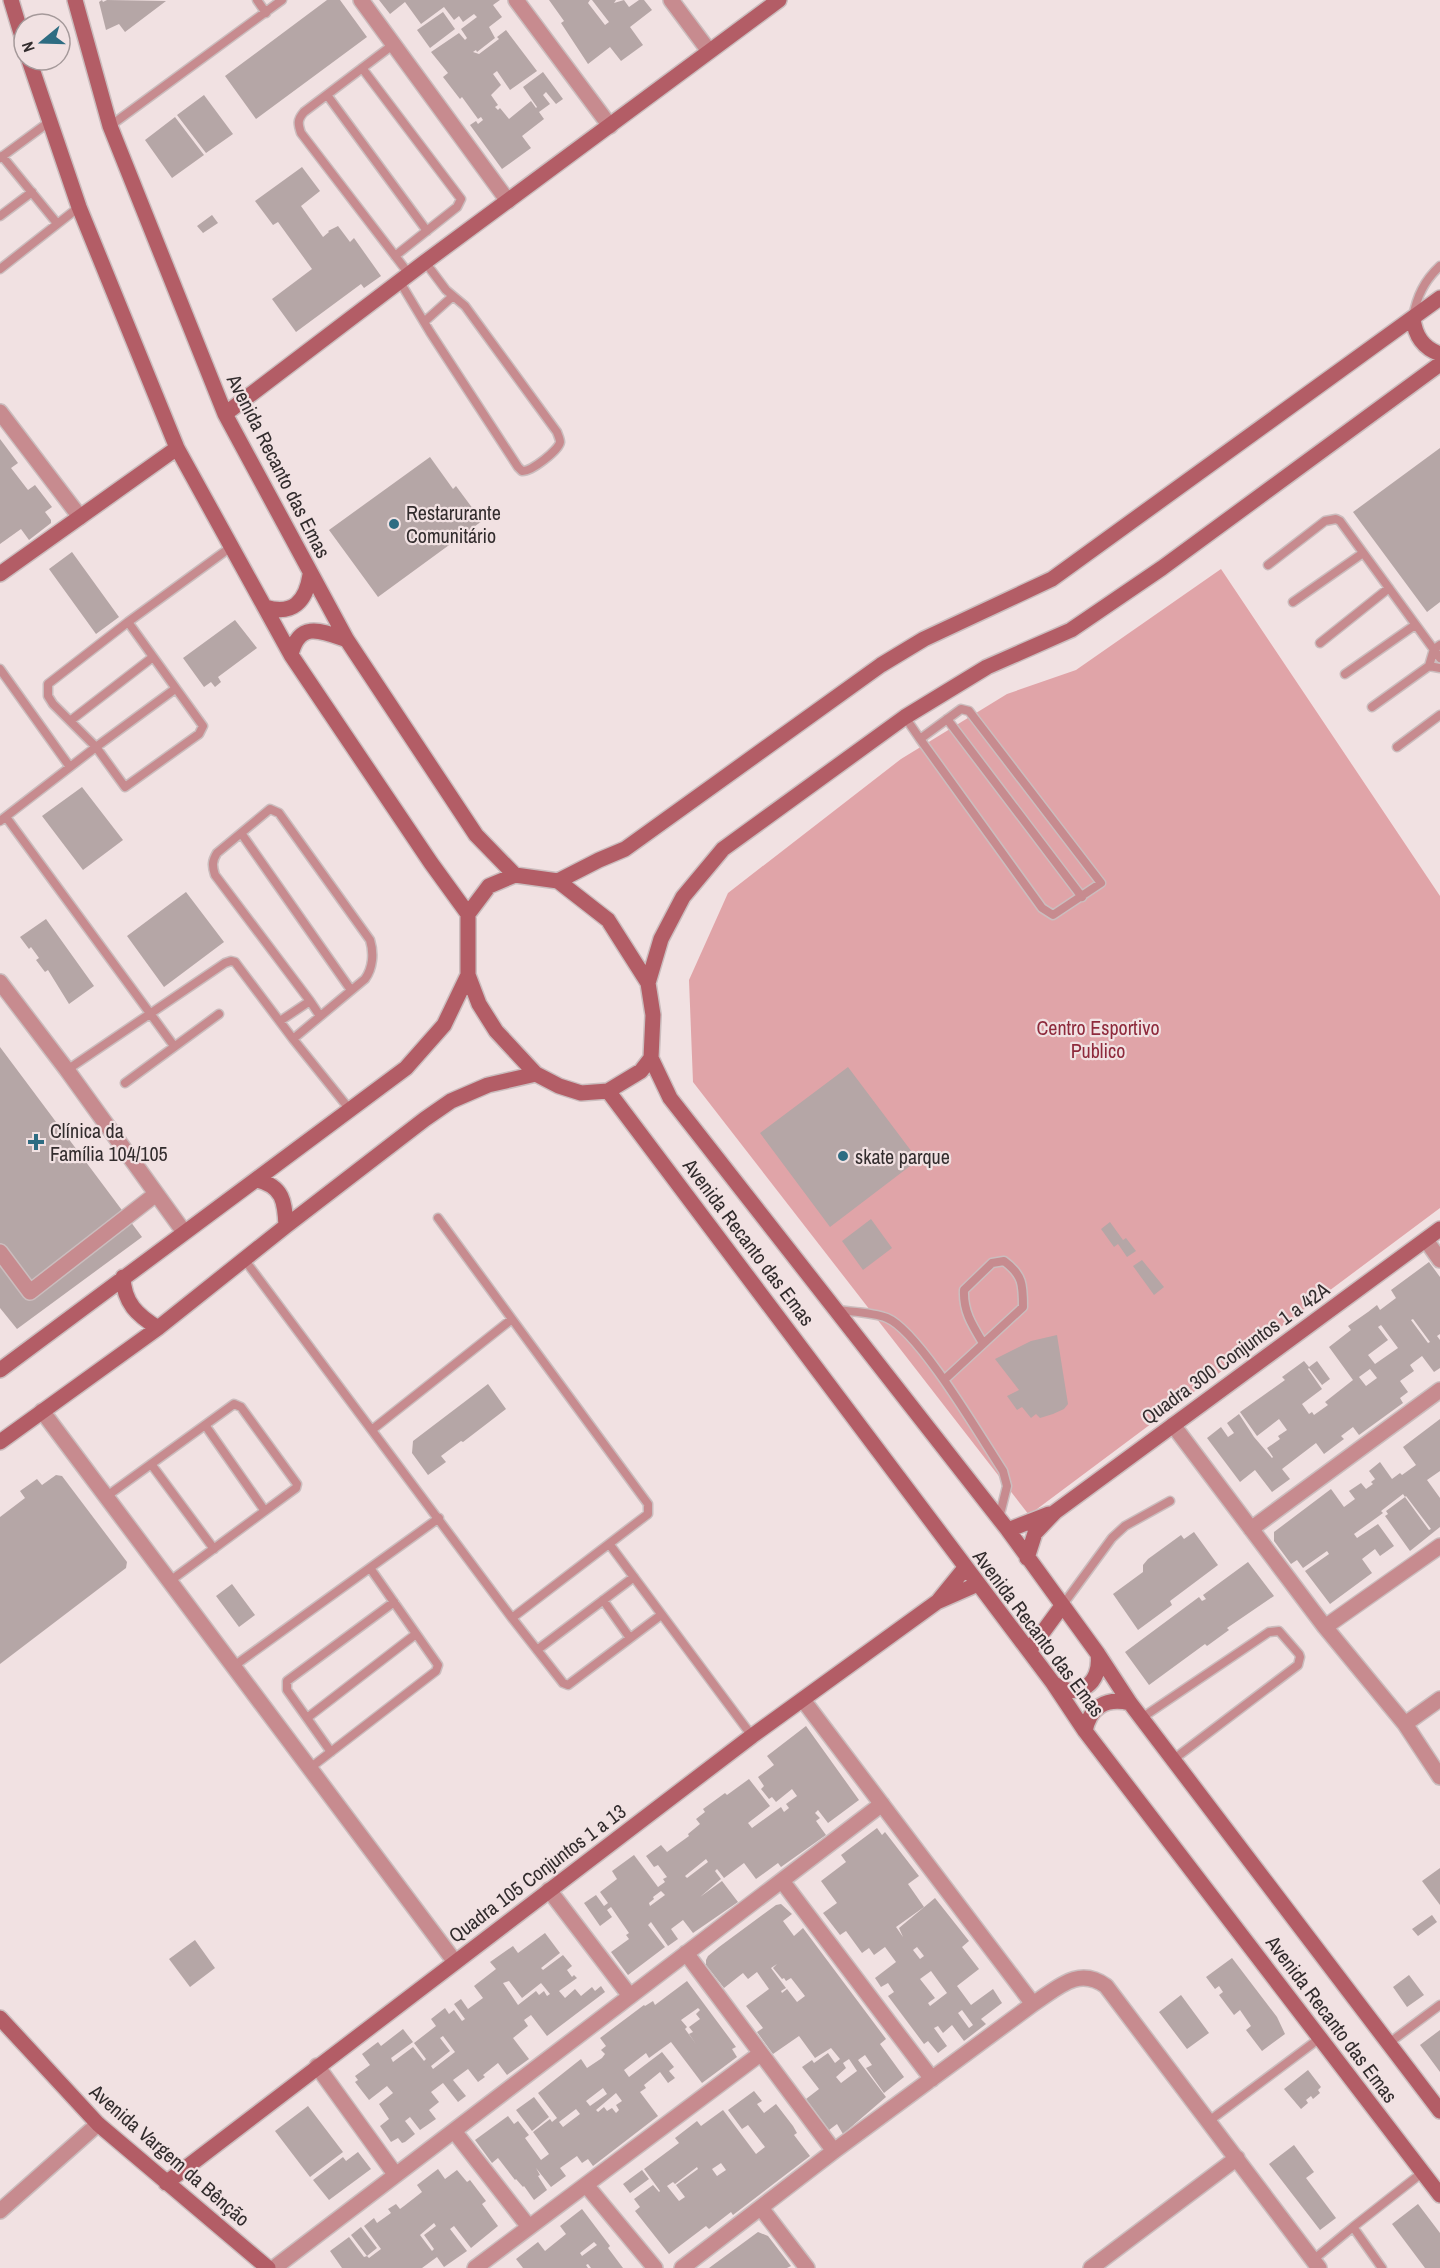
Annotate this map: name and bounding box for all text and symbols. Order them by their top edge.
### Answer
north arrow [12,12,72,72]
text: N [16,39,40,55]
street label: Avenida Recanto das Emas [220,369,337,563]
place label: Restarurante Comunitário [406,499,501,549]
marker: Restarurante Comunitário [387,517,401,531]
park label: Centro Esportivo Publico [1036,1014,1160,1064]
place label: Clínica da Família 104/105 [50,1117,168,1167]
marker: Clínica da Família 104/105 [27,1133,45,1151]
place label: skate parque [855,1143,950,1170]
marker: skate parque [836,1149,850,1163]
street label: Avenida Recanto das Emas [677,1152,821,1331]
street label: Quadra 300 Conjuntos 1 a 42A [1136,1276,1334,1430]
street label: Avenida Recanto das Emas [967,1543,1111,1722]
street label: Quadra 105 Conjuntos 1 a 13 [443,1797,631,1949]
street label: Avenida Recanto das Emas [1260,1929,1404,2108]
street label: Avenida Vargem da Bênção [84,2077,256,2232]

